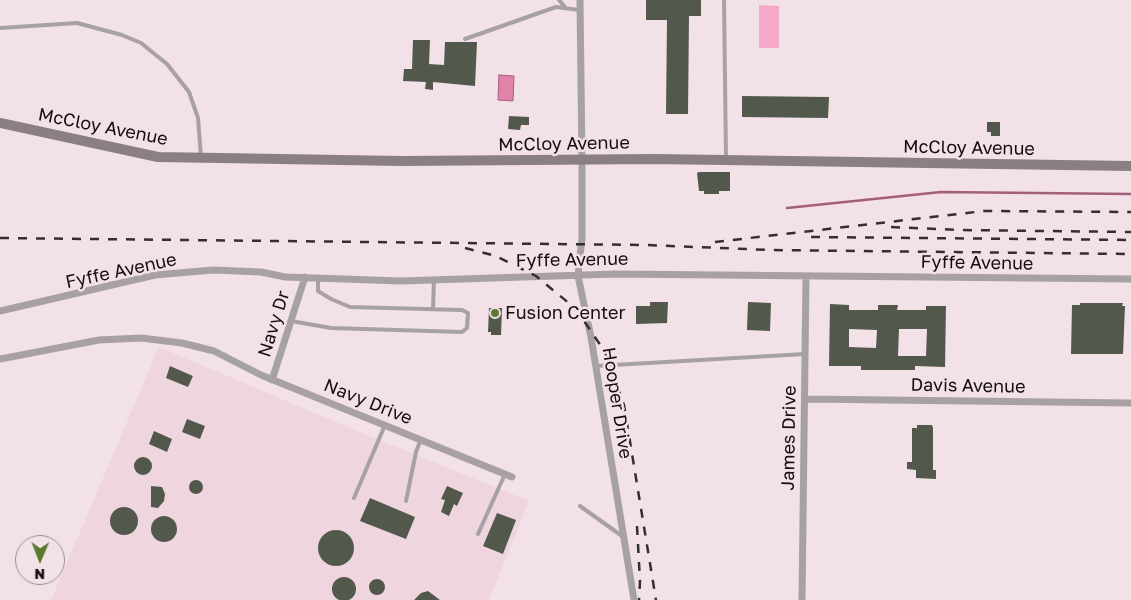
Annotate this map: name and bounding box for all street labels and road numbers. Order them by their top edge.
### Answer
street label: McCloy Avenue [36,104,170,150]
street label: McCloy Avenue [498,132,630,156]
street label: McCloy Avenue [903,136,1035,160]
street label: Fyffe Avenue [515,248,629,272]
street label: Fyffe Avenue [64,249,178,293]
street label: Fyffe Avenue [920,251,1034,275]
street label: Navy Dr [254,288,294,360]
street label: Hooper Drive [598,346,636,460]
street label: Davis Avenue [910,374,1026,398]
street label: Navy Drive [321,375,415,429]
street label: James Drive [777,385,801,491]

